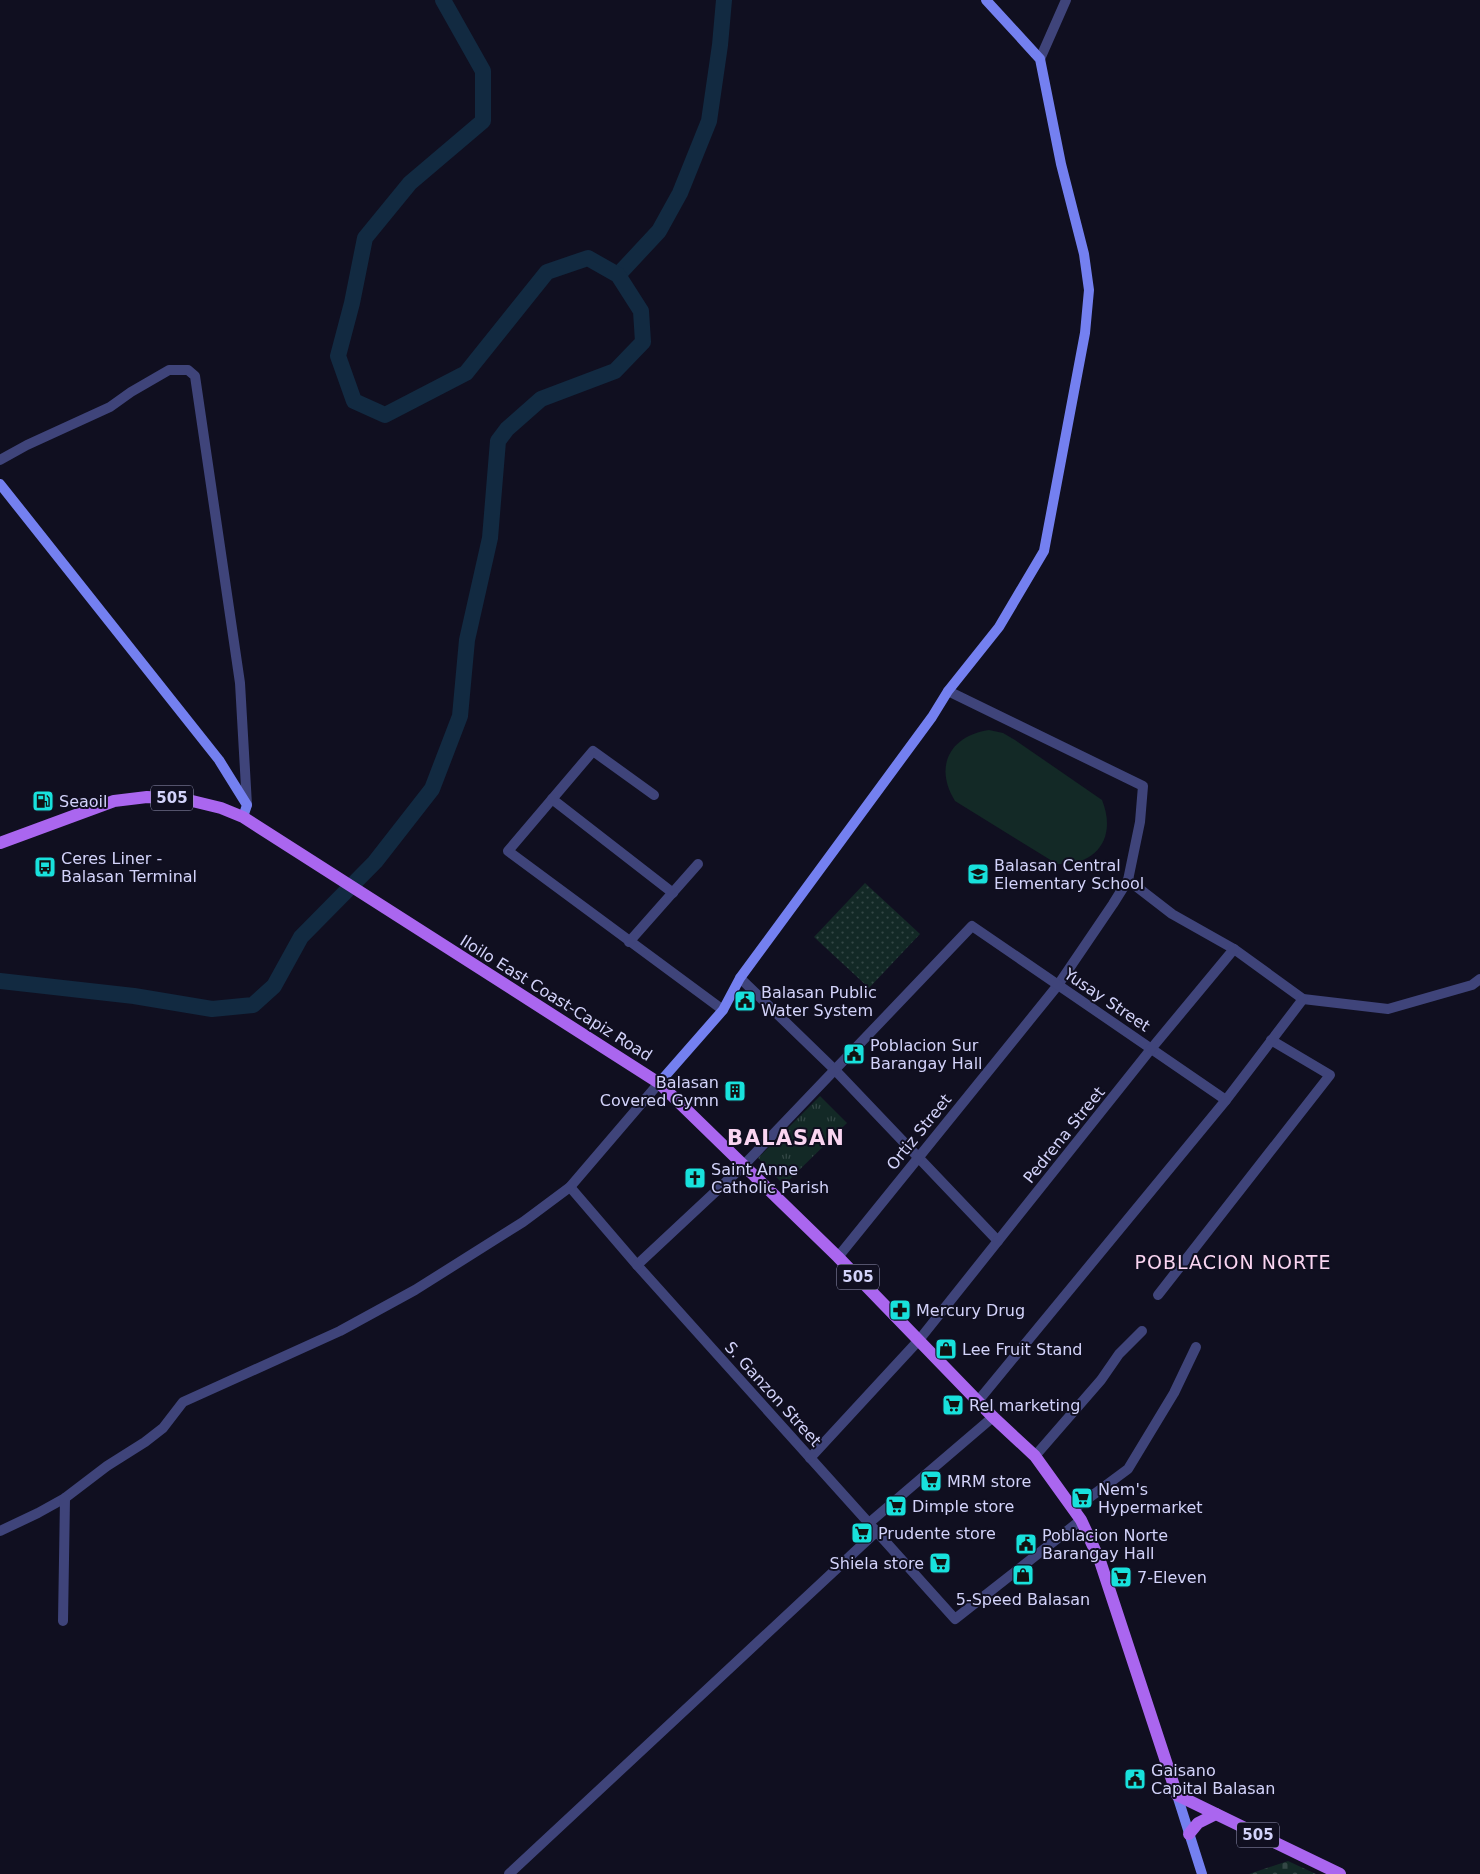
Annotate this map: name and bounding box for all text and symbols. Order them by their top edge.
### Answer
road number: 505 [151,786,193,810]
fuel station icon: Seaoil [31,789,55,813]
place label: Seaoil [59,792,107,811]
place label: Ceres Liner - Balasan Terminal [61,849,197,886]
bus stop icon: Ceres Liner - Balasan Terminal [33,855,57,879]
place label: Balasan Central Elementary School [994,856,1144,893]
school or university icon: Balasan Central Elementary School [966,862,990,886]
street label: Iloilo East Coast-Capiz Road [457,931,655,1065]
street label: Yusay Street [1060,964,1154,1036]
place label: Balasan Public Water System [761,983,877,1020]
public building icon: Balasan Public Water System [733,989,757,1013]
place label: Poblacion Sur Barangay Hall [870,1036,983,1073]
public building icon: Poblacion Sur Barangay Hall [842,1042,866,1066]
place label: Balasan Covered Gymn [600,1073,719,1110]
building icon: Balasan Covered Gymn [723,1079,747,1103]
street label: Pedrena Street [1019,1083,1109,1187]
street label: Ortiz Street [883,1090,955,1174]
district label: BALASAN [727,1126,845,1150]
place label: Saint Anne Catholic Parish [711,1160,829,1197]
church icon: Saint Anne Catholic Parish [683,1166,707,1190]
district label: POBLACION NORTE [1135,1251,1331,1273]
road number: 505 [837,1264,879,1290]
pharmacy icon: Mercury Drug [888,1298,912,1322]
place label: Mercury Drug [916,1301,1025,1320]
shop icon: Lee Fruit Stand [934,1337,958,1361]
street label: S. Ganzon Street [721,1338,825,1450]
place label: Lee Fruit Stand [962,1340,1083,1359]
supermarket icon: Rel marketing [941,1393,965,1417]
place label: Rel marketing [969,1396,1080,1415]
supermarket icon: MRM store [919,1469,943,1493]
place label: MRM store [947,1472,1031,1491]
place label: Nem's Hypermarket [1098,1480,1203,1517]
supermarket icon: Nem's Hypermarket [1070,1486,1094,1510]
supermarket icon: Dimple store [884,1494,908,1518]
place label: Dimple store [912,1497,1014,1516]
supermarket icon: Prudente store [850,1521,874,1545]
place label: Prudente store [878,1524,996,1543]
place label: Poblacion Norte Barangay Hall [1042,1526,1168,1563]
public building icon: Poblacion Norte Barangay Hall [1014,1532,1038,1556]
supermarket icon: Shiela store [928,1551,952,1575]
place label: Shiela store [830,1554,924,1573]
shop icon: 5-Speed Balasan [1011,1563,1035,1587]
supermarket icon: 7-Eleven [1109,1565,1133,1589]
place label: 7-Eleven [1137,1568,1207,1587]
place label: 5-Speed Balasan [956,1590,1090,1609]
place label: Gaisano Capital Balasan [1151,1761,1276,1798]
public building icon: Gaisano Capital Balasan [1123,1767,1147,1791]
road number: 505 [1237,1822,1279,1848]

